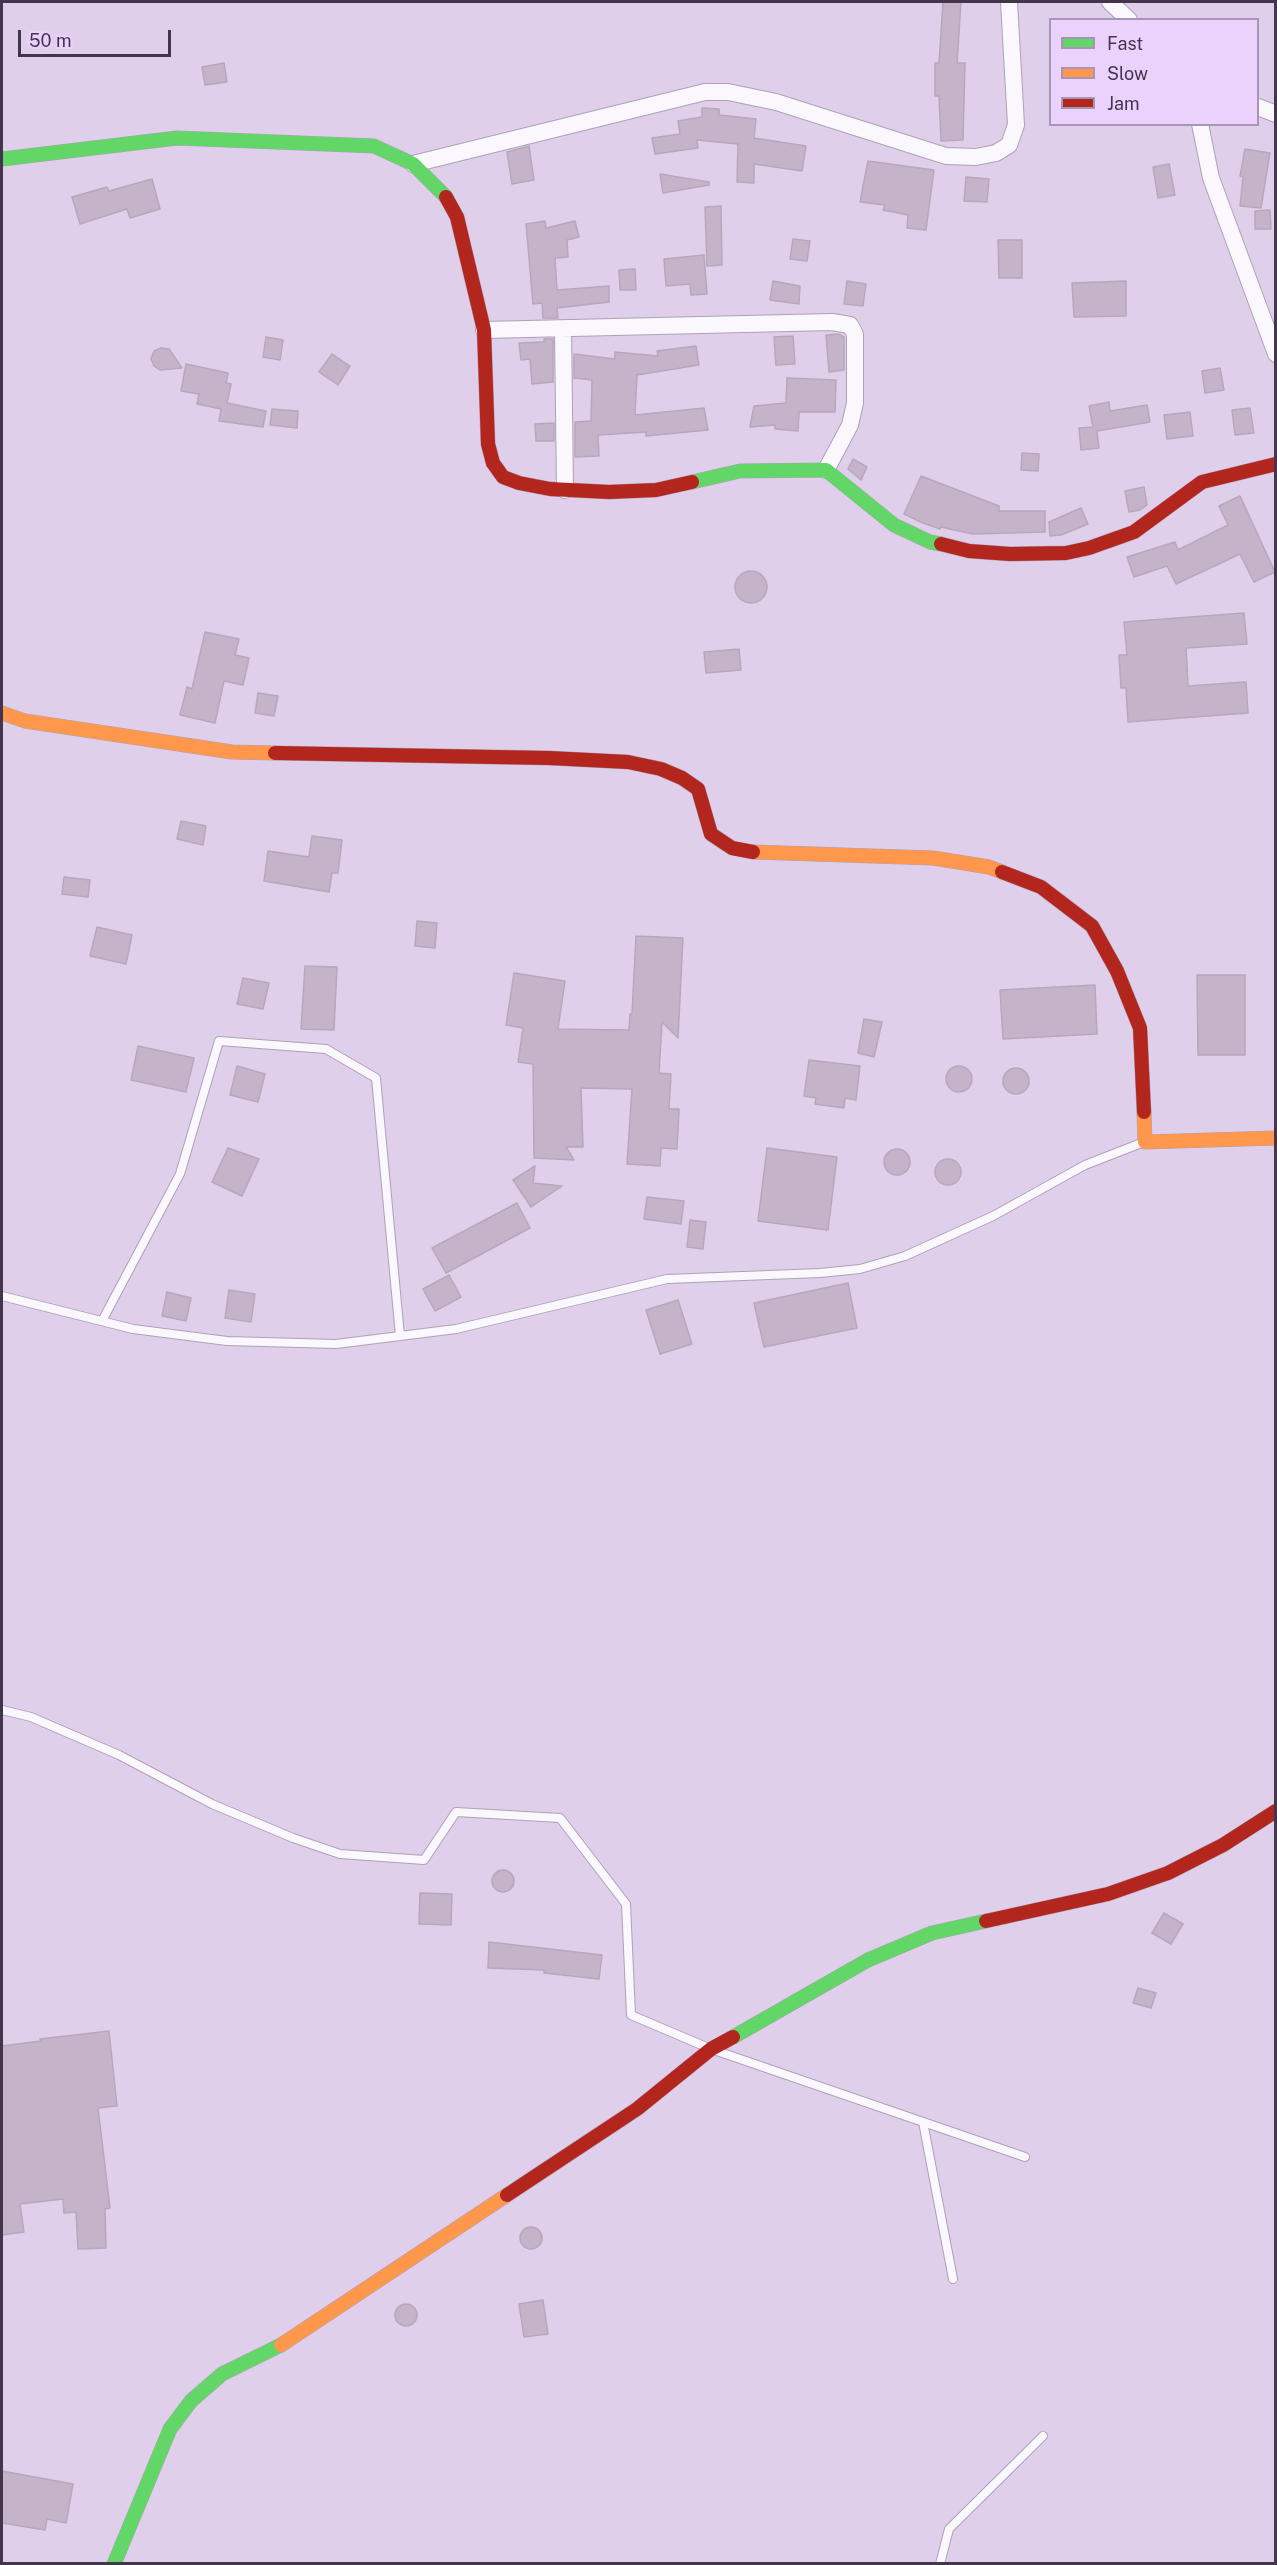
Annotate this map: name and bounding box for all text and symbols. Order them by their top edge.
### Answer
scale bar [21,18,174,56]
legend [1049,18,1259,126]
text: 50 m [29,30,72,51]
text: Fast [1107,33,1143,54]
text: Slow [1107,63,1148,84]
text: Jam [1107,93,1140,114]

